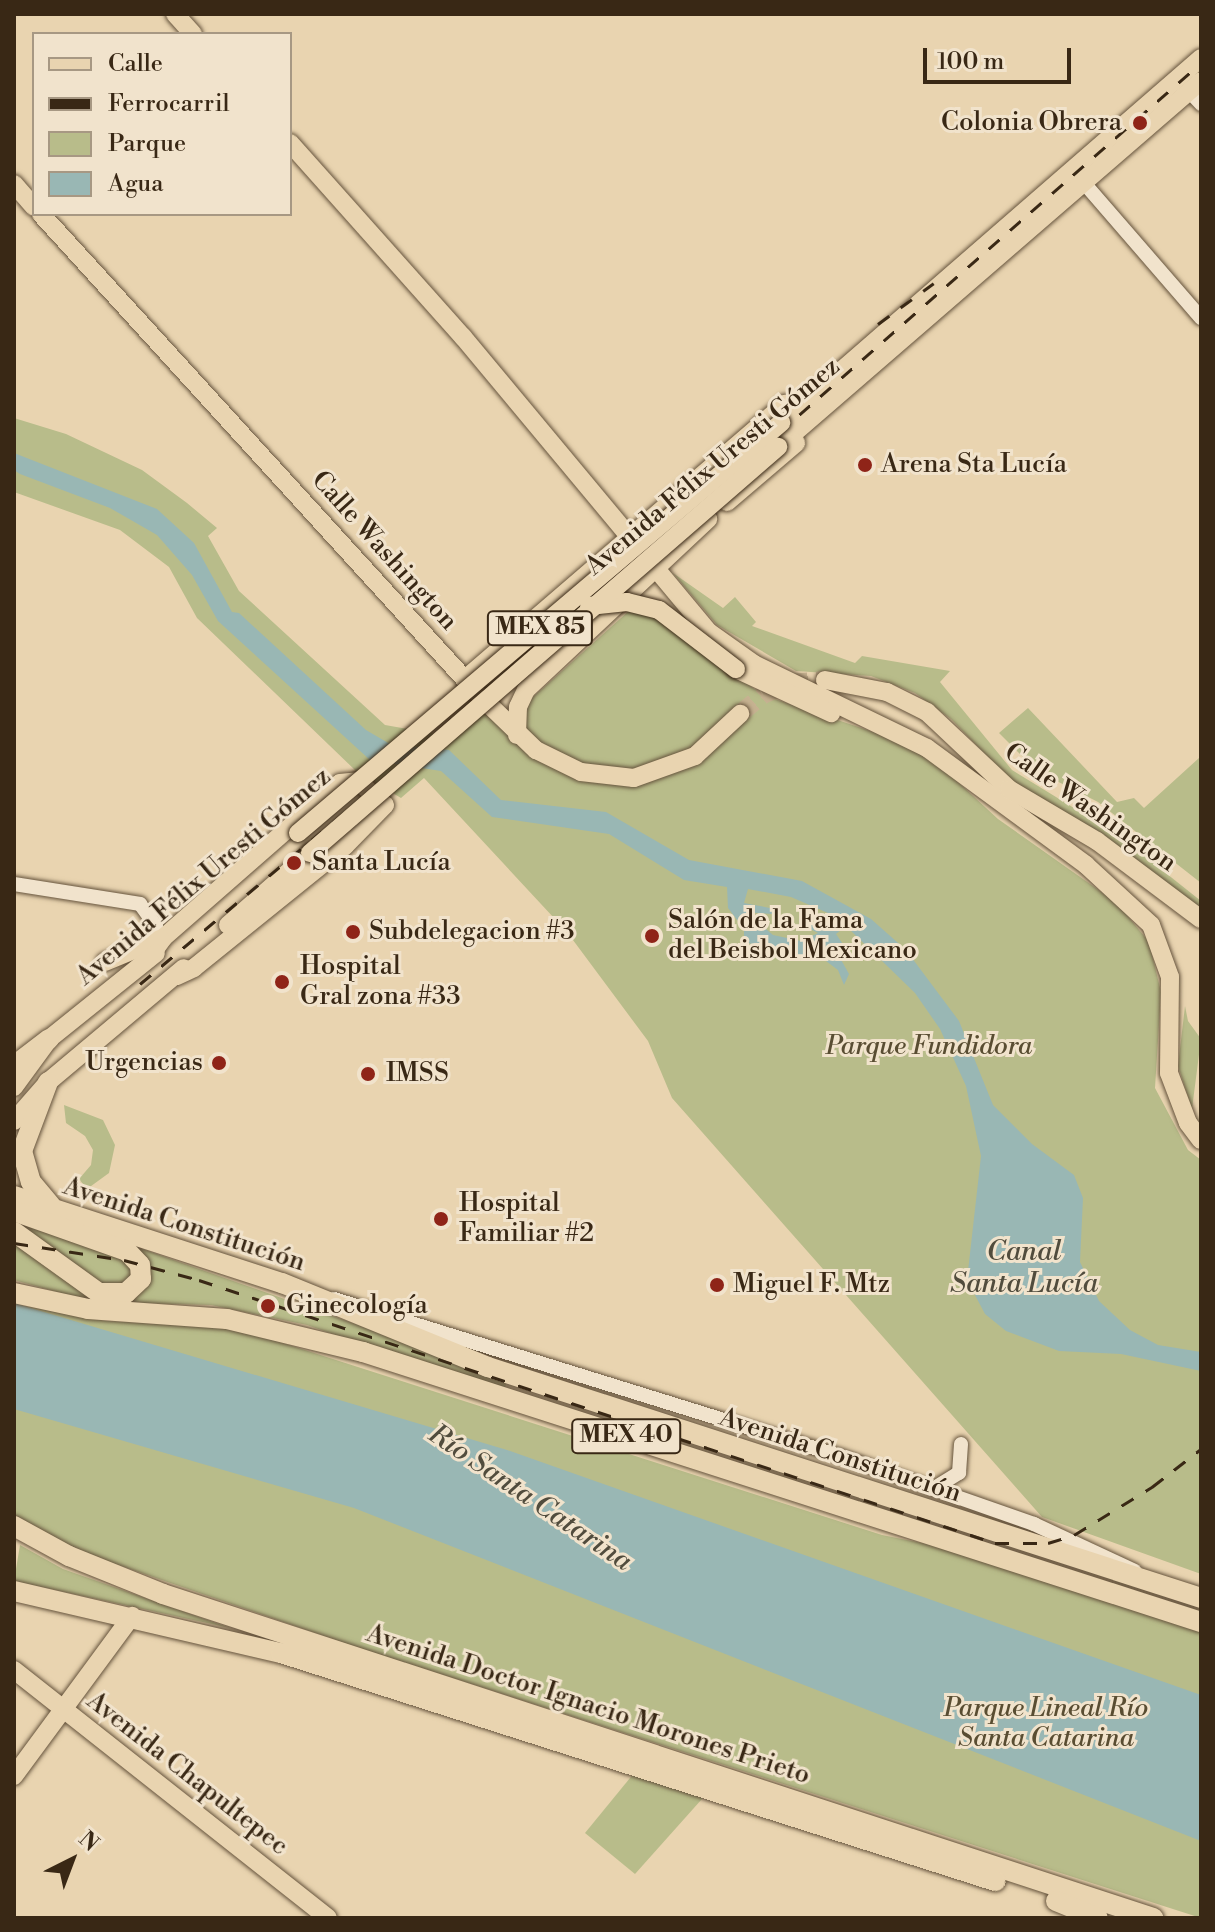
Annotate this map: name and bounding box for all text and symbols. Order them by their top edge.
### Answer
legend [32,32,292,216]
scale bar [927,32,1075,82]
text: 100 m [937,47,1004,77]
text: Calle [108,49,163,79]
text: Ferrocarril [108,89,230,119]
place label: Colonia Obrera [941,107,1122,139]
marker: Colonia Obrera [1129,112,1151,134]
text: Parque [108,129,186,159]
text: Agua [108,169,163,199]
street label: Avenida Félix Uresti Gómez [579,351,847,583]
place label: Arena Sta Lucía [881,449,1067,481]
marker: Arena Sta Lucía [856,456,874,474]
street label: Calle Washington [304,465,464,637]
road number: MEX 85 [486,608,594,648]
street label: Calle Washington [998,737,1182,879]
street label: Avenida Félix Uresti Gómez [70,761,338,993]
place label: Santa Lucía [312,847,451,879]
marker: Santa Lucía [283,852,305,874]
place label: Salón de la Fama del Beisbol Mexicano [668,905,917,966]
place label: Subdelegacion #3 [369,916,575,948]
marker: Subdelegacion #3 [344,923,362,941]
marker: Salón de la Fama del Beisbol Mexicano [643,927,661,945]
place label: Hospital Gral zona #33 [300,951,460,1012]
marker: Hospital Gral zona #33 [271,971,293,993]
park label: Parque Fundidora [826,1031,1032,1063]
place label: Urgencias [85,1047,203,1079]
marker: Urgencias [210,1054,228,1072]
place label: IMSS [386,1058,449,1090]
marker: IMSS [357,1063,379,1085]
street label: Avenida Constitución [59,1171,309,1279]
place label: Hospital Familiar #2 [459,1188,594,1250]
marker: Hospital Familiar #2 [430,1208,452,1230]
water label: Canal Santa Lucía [950,1235,1098,1301]
place label: Miguel F. Mtz [733,1269,890,1301]
marker: Miguel F. Mtz [708,1276,726,1294]
place label: Ginecología [286,1290,428,1322]
marker: Ginecología [257,1295,279,1317]
street label: Avenida Constitución [715,1402,965,1510]
road number: MEX 40 [570,1416,682,1456]
water label: Río Santa Catarina [422,1417,638,1579]
street label: Avenida Doctor Ignacio Morones Prieto [362,1618,814,1792]
street label: Avenida Chapultepec [80,1686,294,1862]
park label: Parque Lineal Río Santa Catarina [944,1693,1148,1754]
north arrow [32,1820,112,1900]
text: N [73,1826,104,1858]

